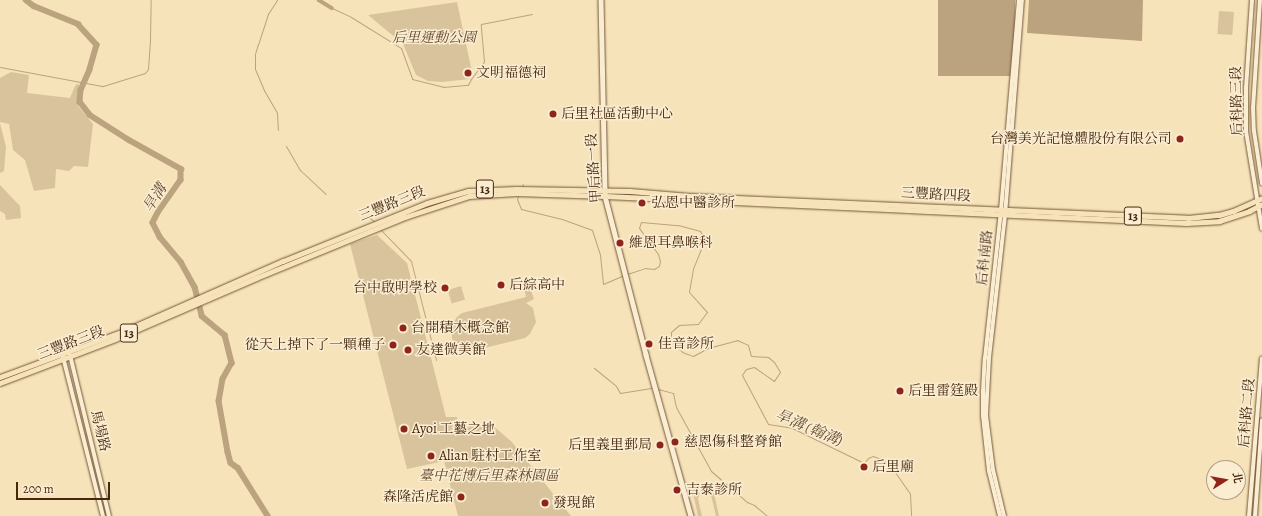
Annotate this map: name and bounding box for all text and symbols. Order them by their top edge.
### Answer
park label: 后里運動公園 [392,30,476,46]
place label: 文明福德祠 [476,65,546,81]
street label: 后科路三段 [1228,66,1246,136]
marker: 文明福德祠 [463,68,473,78]
place label: 后里社區活動中心 [561,106,673,122]
marker: 后里社區活動中心 [548,109,558,119]
place label: 台灣美光記憶體股份有限公司 [990,131,1172,147]
street label: 甲后路一段 [583,132,605,204]
marker: 台灣美光記憶體股份有限公司 [1175,134,1185,144]
road number: 13 [475,178,495,200]
water label: 旱溝 [139,181,171,215]
street label: 三豐路三段 [356,183,428,225]
street label: 三豐路四段 [901,185,971,205]
place label: 弘恩中醫診所 [651,195,735,211]
marker: 弘恩中醫診所 [636,197,648,209]
road number: 13 [1123,205,1143,227]
street label: 后科南路 [974,229,996,287]
place label: 維恩耳鼻喉科 [629,235,713,251]
marker: 維恩耳鼻喉科 [614,237,626,249]
place label: 后綜高中 [509,277,565,293]
place label: 台中啟明學校 [353,280,437,296]
marker: 后綜高中 [496,280,506,290]
marker: 台中啟明學校 [440,283,450,293]
place label: 台開積木概念館 [411,320,509,336]
road number: 13 [119,322,139,344]
street label: 三豐路三段 [35,323,107,363]
marker: 台開積木概念館 [398,323,408,333]
place label: 佳音診所 [658,336,714,352]
place label: 從天上掉下了一顆種子 [245,337,385,353]
marker: 佳音診所 [643,338,655,350]
marker: 從天上掉下了一顆種子 [388,340,398,350]
place label: 友達微美館 [416,342,486,358]
marker: 友達微美館 [403,345,413,355]
street label: 后科路二段 [1236,377,1258,449]
place label: 后里雷筳殿 [908,383,978,399]
marker: 后里雷筳殿 [895,386,905,396]
water label: 旱溝 (翰溝) [773,406,845,450]
street label: 馬場路 [87,409,113,453]
place label: Ayoi 工藝之地 [412,421,496,437]
marker: Ayoi 工藝之地 [399,424,409,434]
place label: 慈恩傷科整脊館 [684,434,782,450]
marker: 慈恩傷科整脊館 [669,436,681,448]
place label: 后里義里郵局 [568,437,652,453]
marker: 后里義里郵局 [655,440,665,450]
place label: Alian 駐村工作室 [439,448,541,464]
marker: Alian 駐村工作室 [426,451,436,461]
place label: 后里廟 [872,459,914,475]
north arrow [1206,460,1246,500]
marker: 后里廟 [859,462,869,472]
park label: 臺中花博后里森林園區 [419,468,559,484]
text: 北 [1229,471,1246,485]
scale bar [18,474,112,500]
text: 200 m [23,481,54,497]
place label: 吉泰診所 [686,482,742,498]
marker: 吉泰診所 [671,484,683,496]
place label: 森隆活虎館 [383,489,453,505]
marker: 森隆活虎館 [456,492,466,502]
place label: 發現館 [553,495,595,511]
marker: 發現館 [540,498,550,508]

